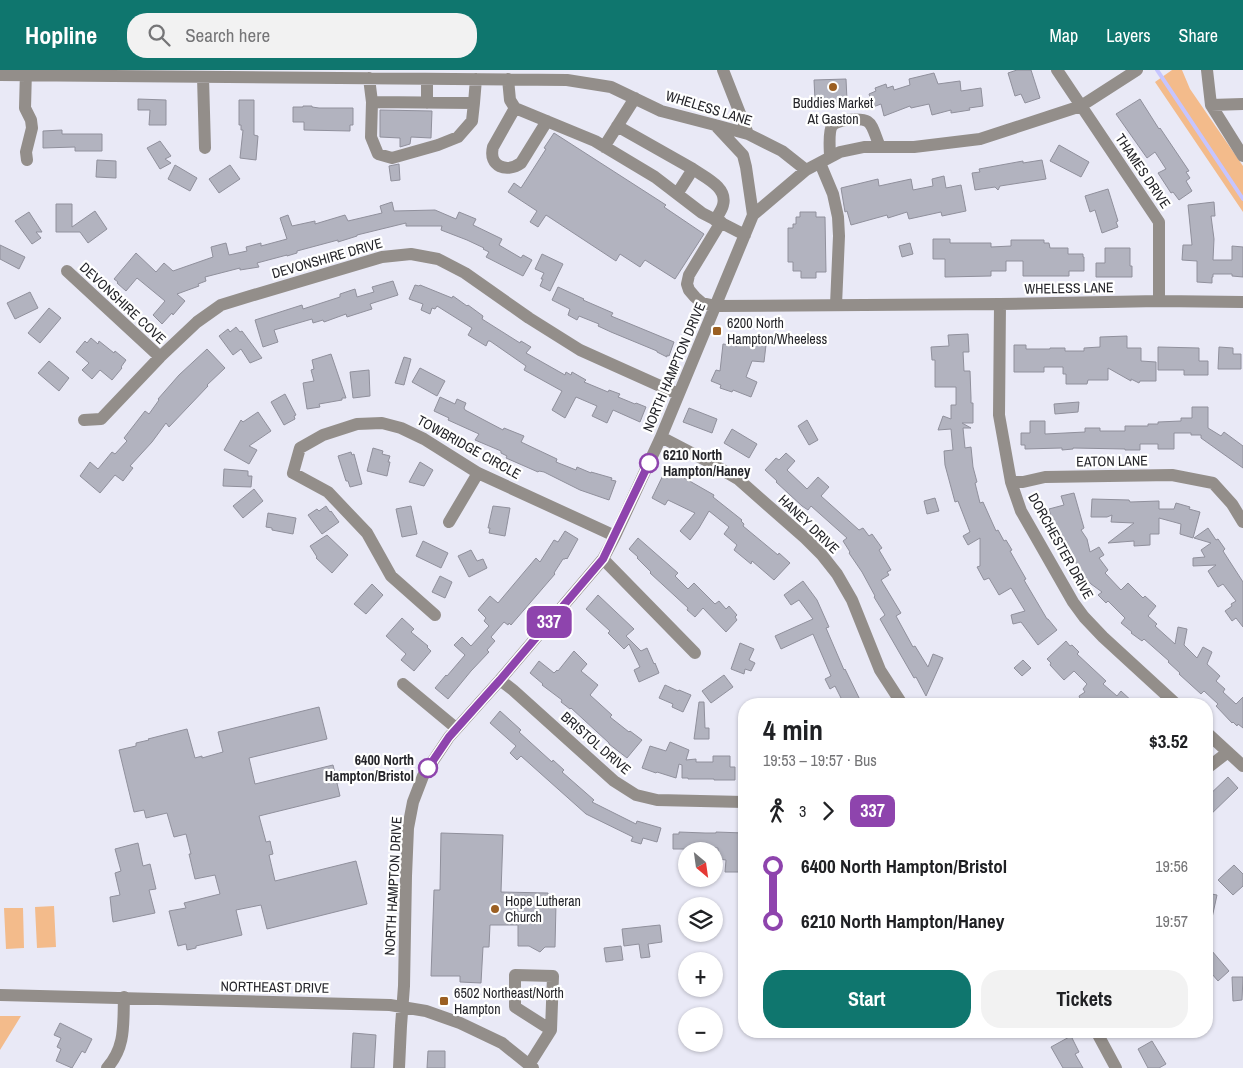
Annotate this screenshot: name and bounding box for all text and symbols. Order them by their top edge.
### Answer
search box [127,13,477,58]
text: Hopline [25,19,97,51]
icon: search [145,21,173,49]
text: Search here [185,22,270,48]
text: Map [1050,23,1078,48]
text: Layers [1106,23,1151,48]
text: Share [1179,23,1218,48]
marker: Buddies Market At Gaston [827,81,839,93]
street label: WHELESS LANE [664,86,754,130]
place label: Buddies Market At Gaston [793,94,873,128]
street label: THAMES DRIVE [1111,130,1175,212]
street label: DEVONSHIRE DRIVE [270,234,384,282]
street label: DEVONSHIRE COVE [76,258,170,348]
street label: WHELESS LANE [1024,278,1114,298]
street label: NORTH HAMPTON DRIVE [639,299,709,435]
place label: 6200 North Hampton/Wheeless [727,314,827,348]
marker: 6200 North Hampton/Wheeless [711,325,723,337]
street label: TOWBRIDGE CIRCLE [414,411,524,483]
place label: 6210 North Hampton/Haney [663,446,751,480]
street label: EATON LANE [1076,451,1148,471]
marker: 6210 North Hampton/Haney [639,453,659,473]
street label: DORCHESTER DRIVE [1024,490,1098,602]
street label: HANEY DRIVE [775,491,843,557]
line badge: 337 [520,606,578,638]
text: 337 [537,609,561,634]
street label: BRISTOL DRIVE [557,708,635,778]
text: 4 min [763,711,823,749]
text: $3.52 [1149,728,1188,754]
text: 19:53 – 19:57 · Bus [763,749,877,771]
place label: 6400 North Hampton/Bristol [325,751,414,785]
marker: 6400 North Hampton/Bristol [418,758,438,778]
icon: walk [763,797,791,825]
icon: forward [814,797,842,825]
text: 337 [860,798,885,823]
text: 3 [799,800,806,822]
street label: NORTH HAMPTON DRIVE [380,816,406,956]
north arrow [678,842,722,888]
map controls [678,842,723,1052]
text: 6400 North Hampton/Bristol [801,853,1007,879]
text: 19:56 [1155,855,1188,877]
place label: Hope Lutheran Church [505,892,581,926]
button: layers [678,897,723,942]
marker: Hope Lutheran Church [489,903,501,915]
text: 6210 North Hampton/Haney [801,908,1004,934]
text: 19:57 [1155,910,1188,932]
button: + [678,952,723,997]
button: Start [763,970,971,1028]
button: Tickets [981,970,1188,1028]
street label: NORTHEAST DRIVE [221,977,329,997]
place label: 6502 Northeast/North Hampton [454,984,564,1018]
marker: 6502 Northeast/North Hampton [438,995,450,1007]
button: − [678,1007,723,1052]

